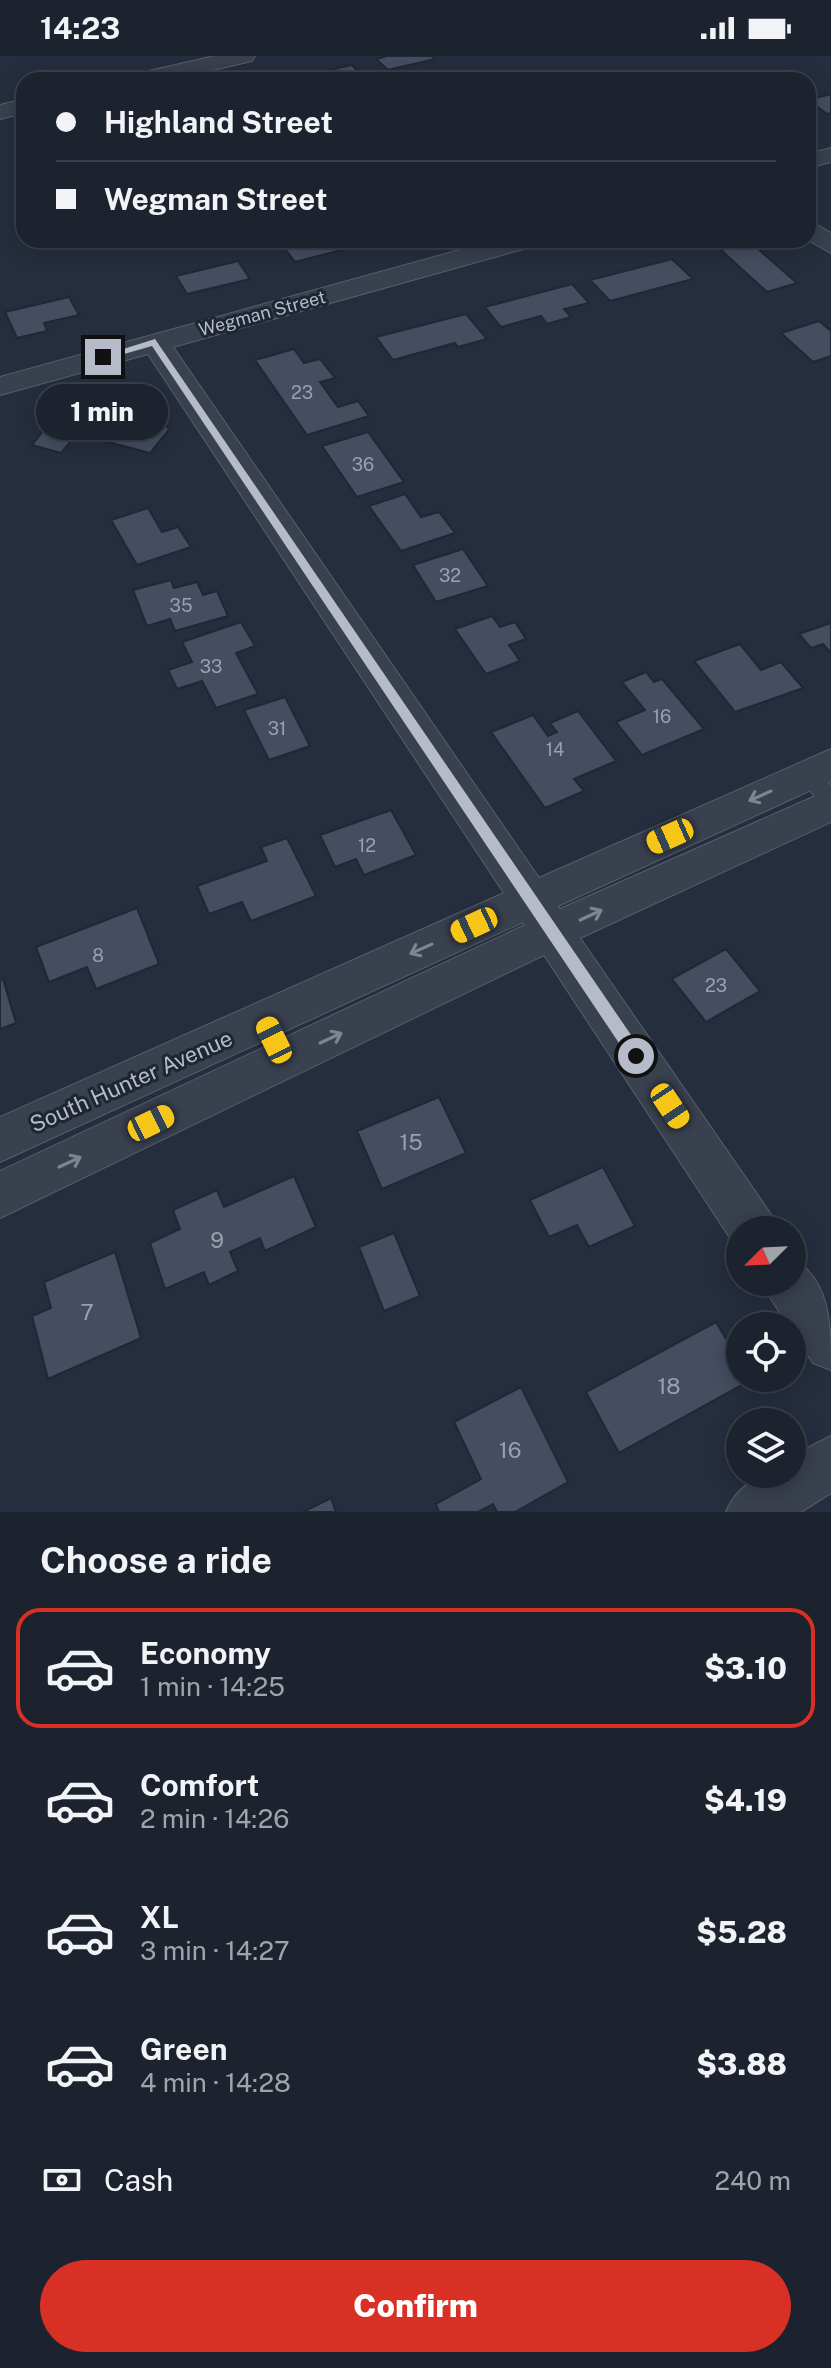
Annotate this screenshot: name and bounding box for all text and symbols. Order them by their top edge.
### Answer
text: 14:23 [40,10,120,46]
text: Highland Street [104,104,333,140]
text: Wegman Street [104,181,327,217]
street label: Wegman Street [196,286,328,340]
route end [85,339,121,375]
house number: 23 [291,382,313,403]
callout: 1 min [37,385,169,441]
text: 1 min [70,396,134,427]
house number: 36 [352,454,374,475]
house number: 32 [439,565,461,586]
house number: 35 [170,595,192,616]
house number: 33 [200,656,222,677]
house number: 16 [653,706,671,727]
house number: 31 [268,718,286,739]
house number: 14 [546,739,564,760]
one-way arrow [748,790,773,805]
car [643,815,697,857]
house number: 12 [358,835,376,856]
car [447,904,501,946]
one-way arrow [579,907,603,922]
one-way arrow [409,942,433,957]
house number: 8 [92,945,104,966]
house number: 23 [705,975,727,996]
car [253,1013,295,1067]
street label: South Hunter Avenue [26,1025,236,1137]
one-way arrow [318,1030,342,1045]
route start [618,1038,654,1074]
car [647,1079,693,1133]
car [124,1102,178,1144]
house number: 15 [399,1129,423,1155]
one-way arrow [58,1154,82,1169]
north arrow [726,1216,806,1296]
map controls [726,1216,806,1488]
house number: 9 [210,1227,224,1253]
house number: 7 [80,1299,94,1325]
button: locate [726,1312,806,1392]
house number: 18 [657,1373,681,1399]
button: layers [726,1408,806,1488]
house number: 16 [499,1437,521,1463]
text: Choose a ride [40,1539,272,1581]
icon: car [44,1632,116,1704]
text: Economy [140,1635,271,1671]
text: $3.10 [704,1650,787,1686]
text: 1 min · 14:25 [140,1671,285,1702]
icon: car [44,1764,116,1836]
text: Comfort [140,1767,259,1803]
text: $4.19 [704,1782,787,1818]
text: 2 min · 14:26 [140,1803,289,1834]
icon: car [44,1896,116,1968]
text: XL [140,1899,179,1935]
text: $5.28 [696,1914,787,1950]
text: 3 min · 14:27 [140,1935,290,1966]
icon: car [44,2028,116,2100]
text: Green [140,2031,227,2067]
text: $3.88 [696,2046,787,2082]
text: 4 min · 14:28 [140,2067,291,2098]
icon: cash [40,2158,84,2202]
text: Cash [104,2162,173,2198]
text: 240 m [714,2165,791,2196]
button: Confirm [40,2260,791,2352]

